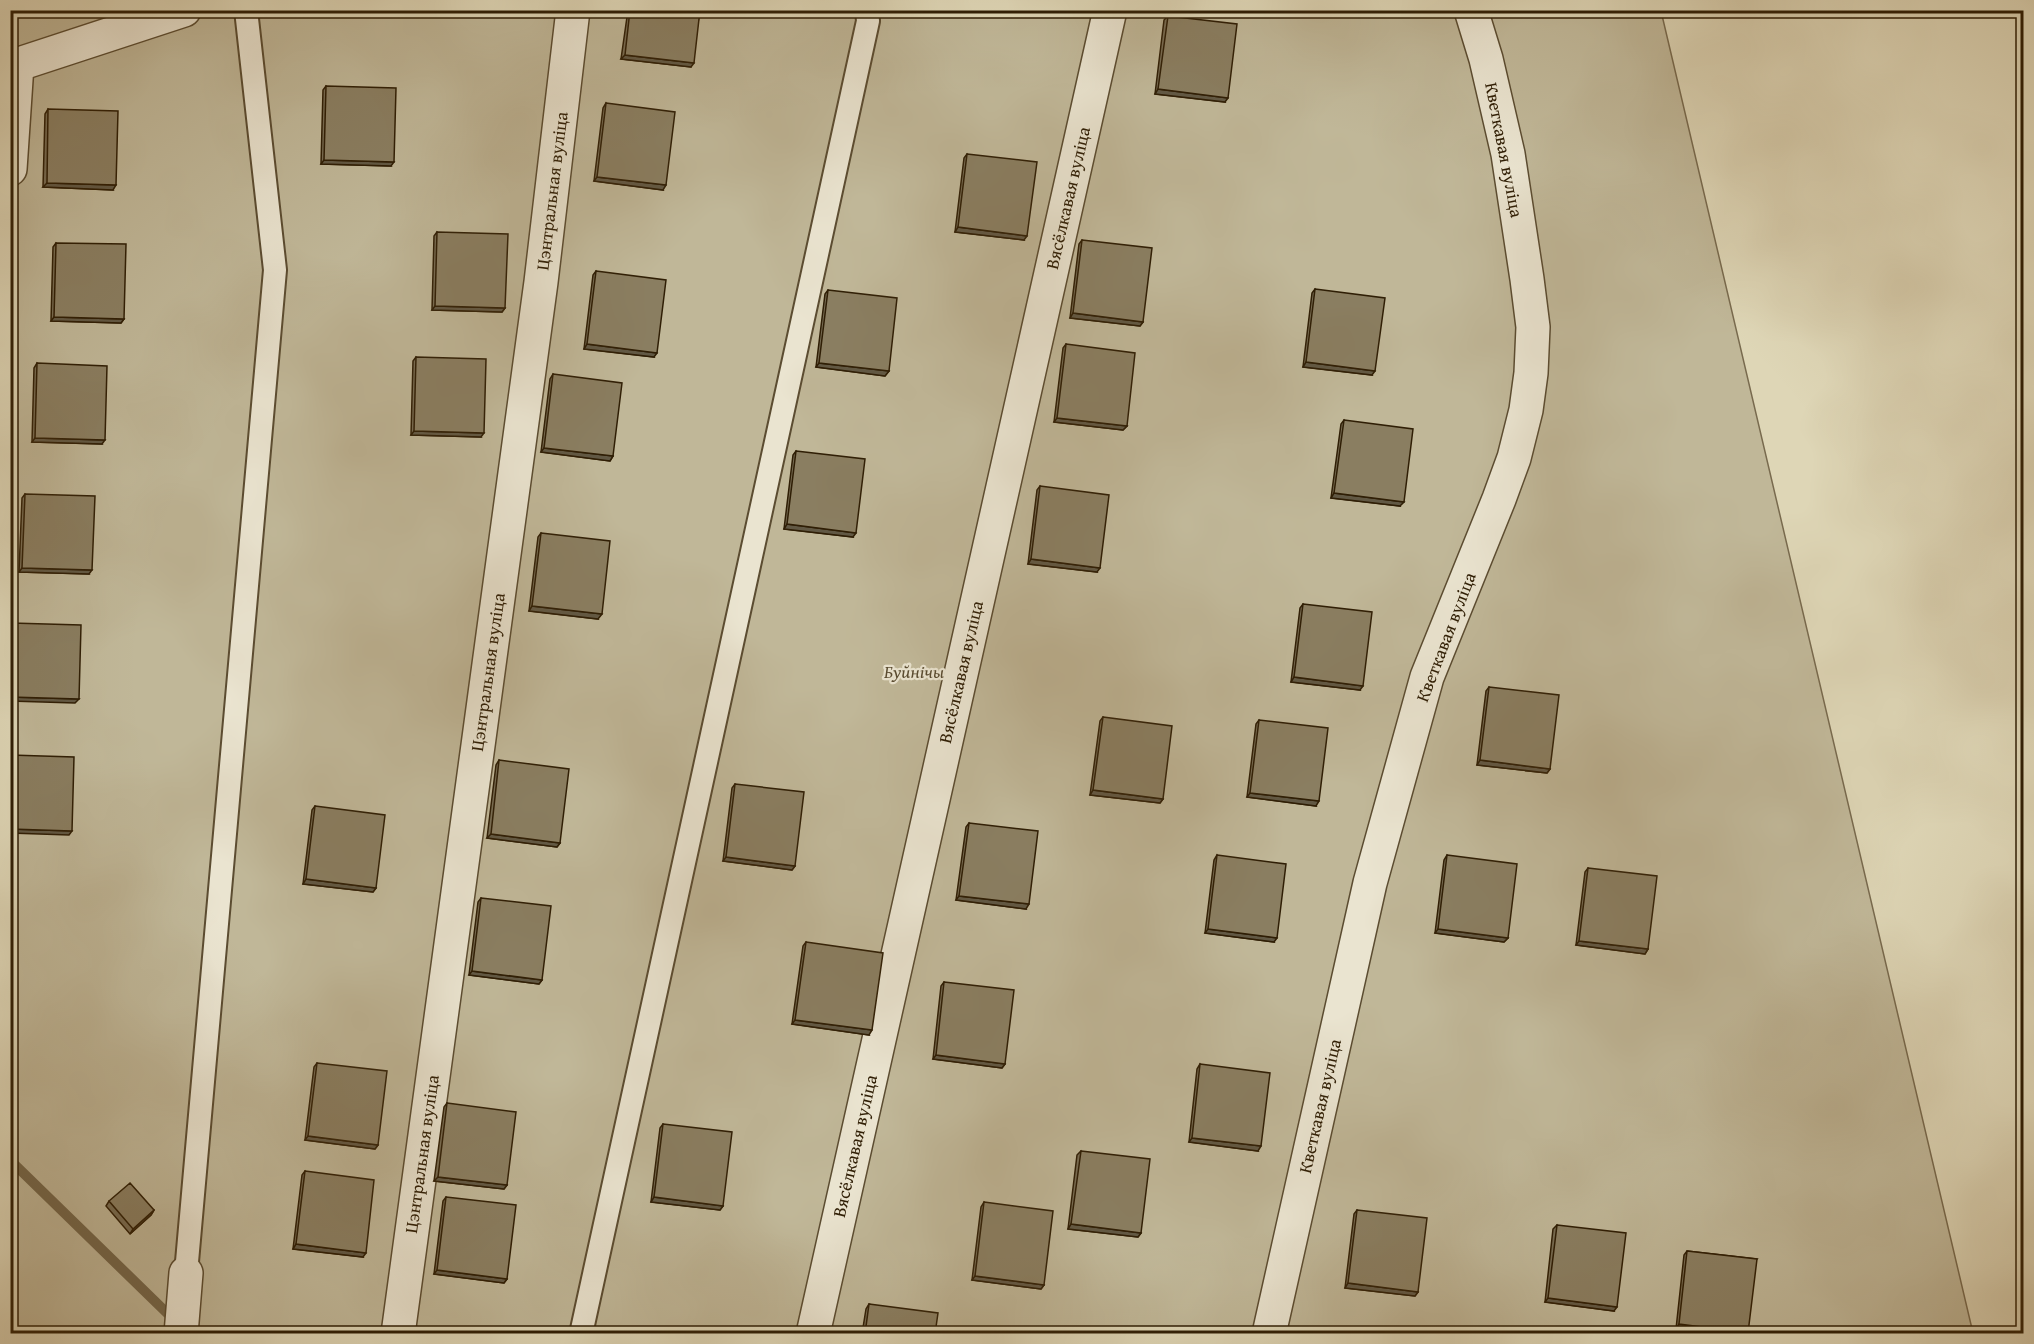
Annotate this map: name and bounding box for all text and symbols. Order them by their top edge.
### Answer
street label: Кветкавая вуліца [1478,80,1531,220]
street label: Цэнтральная вуліца [528,110,575,272]
street label: Вясёлкавая вуліца [1038,123,1097,272]
street label: Кветкавая вуліца [1408,568,1483,706]
street label: Цэнтральная вуліца [463,591,512,753]
street label: Вясёлкавая вуліца [931,597,990,746]
park label: Буйнічы [884,658,944,685]
street label: Кветкавая вуліца [1291,1036,1348,1176]
street label: Вясёлкавая вуліца [825,1071,884,1220]
street label: Цэнтральная вуліца [397,1073,446,1235]

